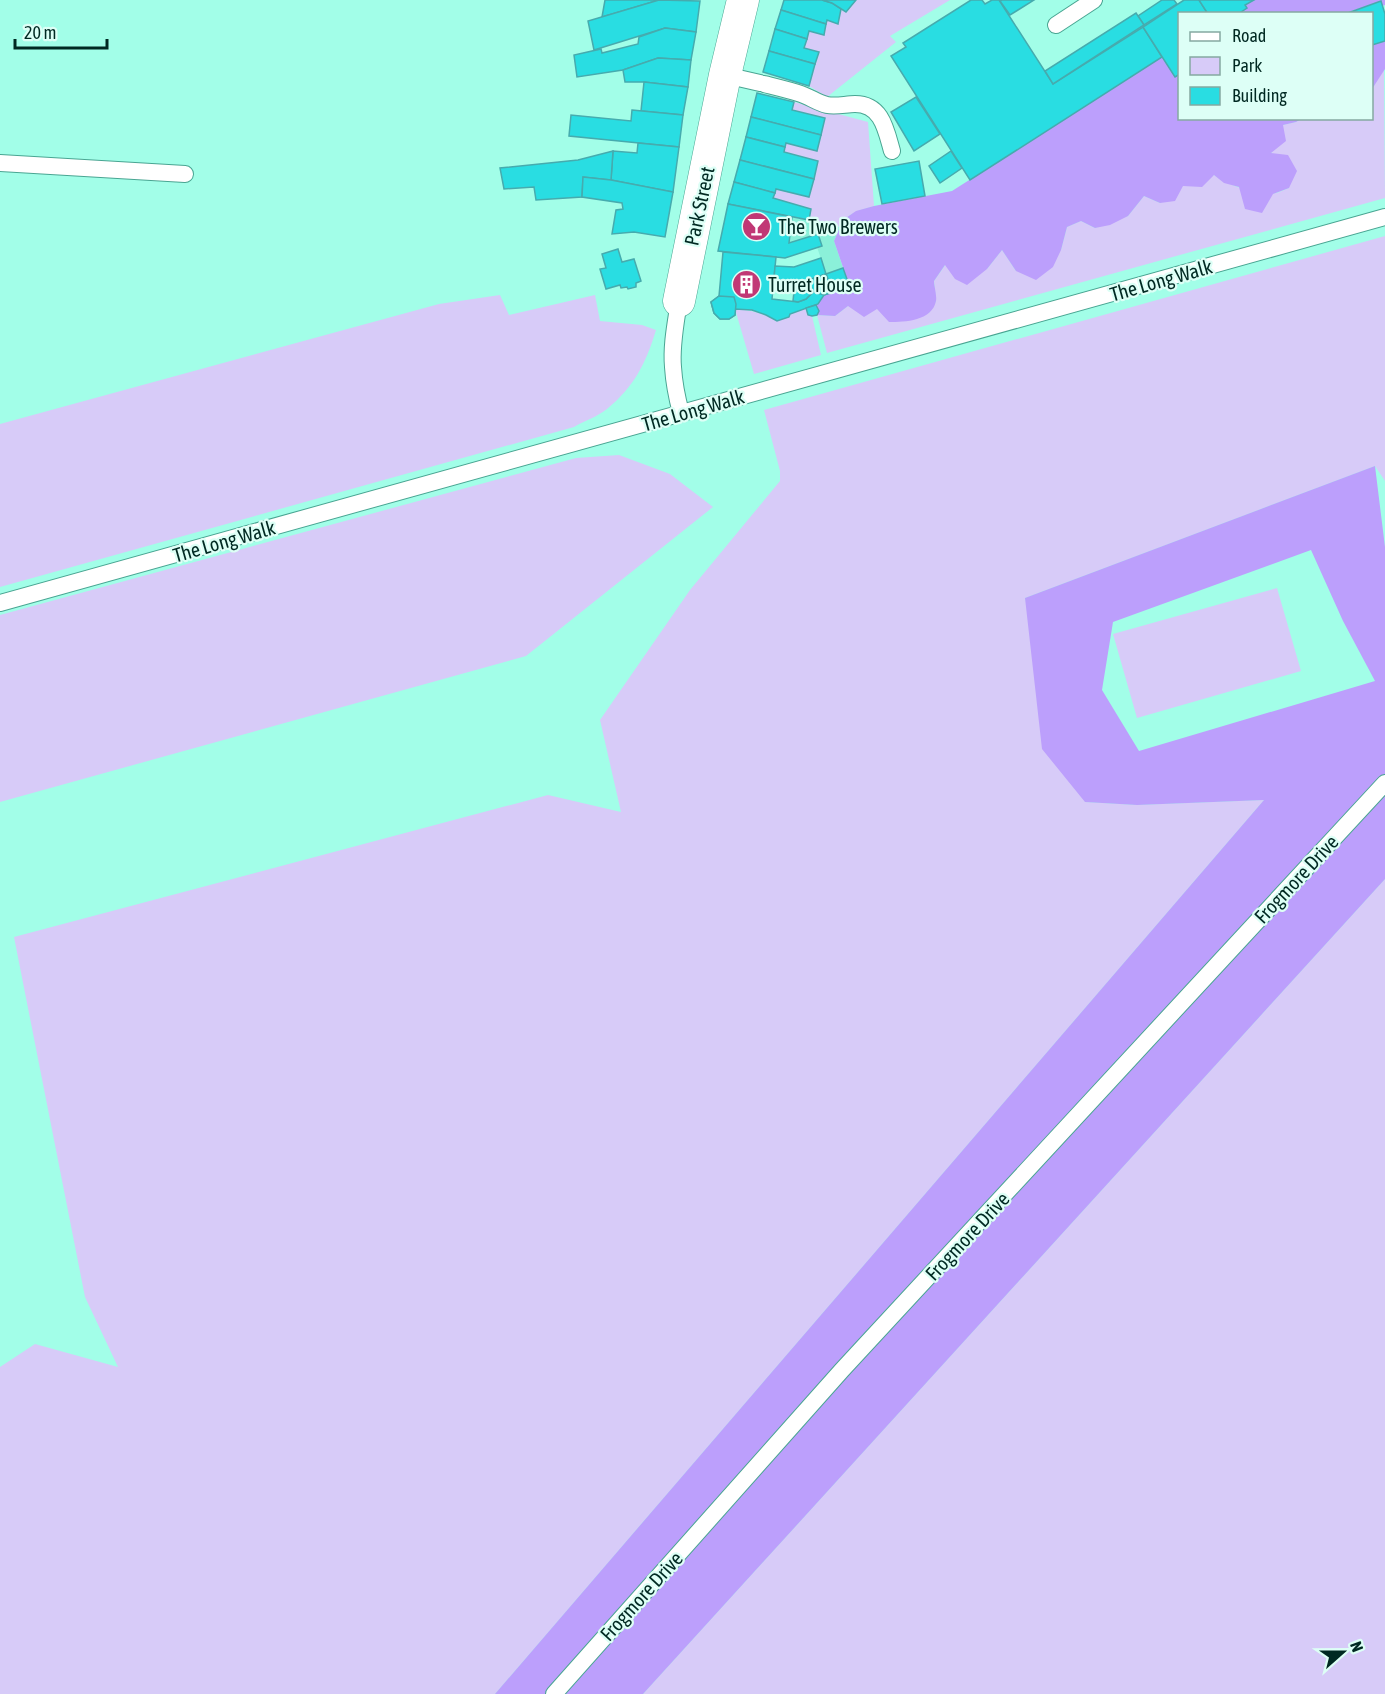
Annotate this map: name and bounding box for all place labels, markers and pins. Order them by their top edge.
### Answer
bar icon: The Two Brewers [741,210,773,242]
place label: The Two Brewers [778,215,898,238]
building icon: Turret House [731,268,763,300]
place label: Turret House [768,273,862,296]

